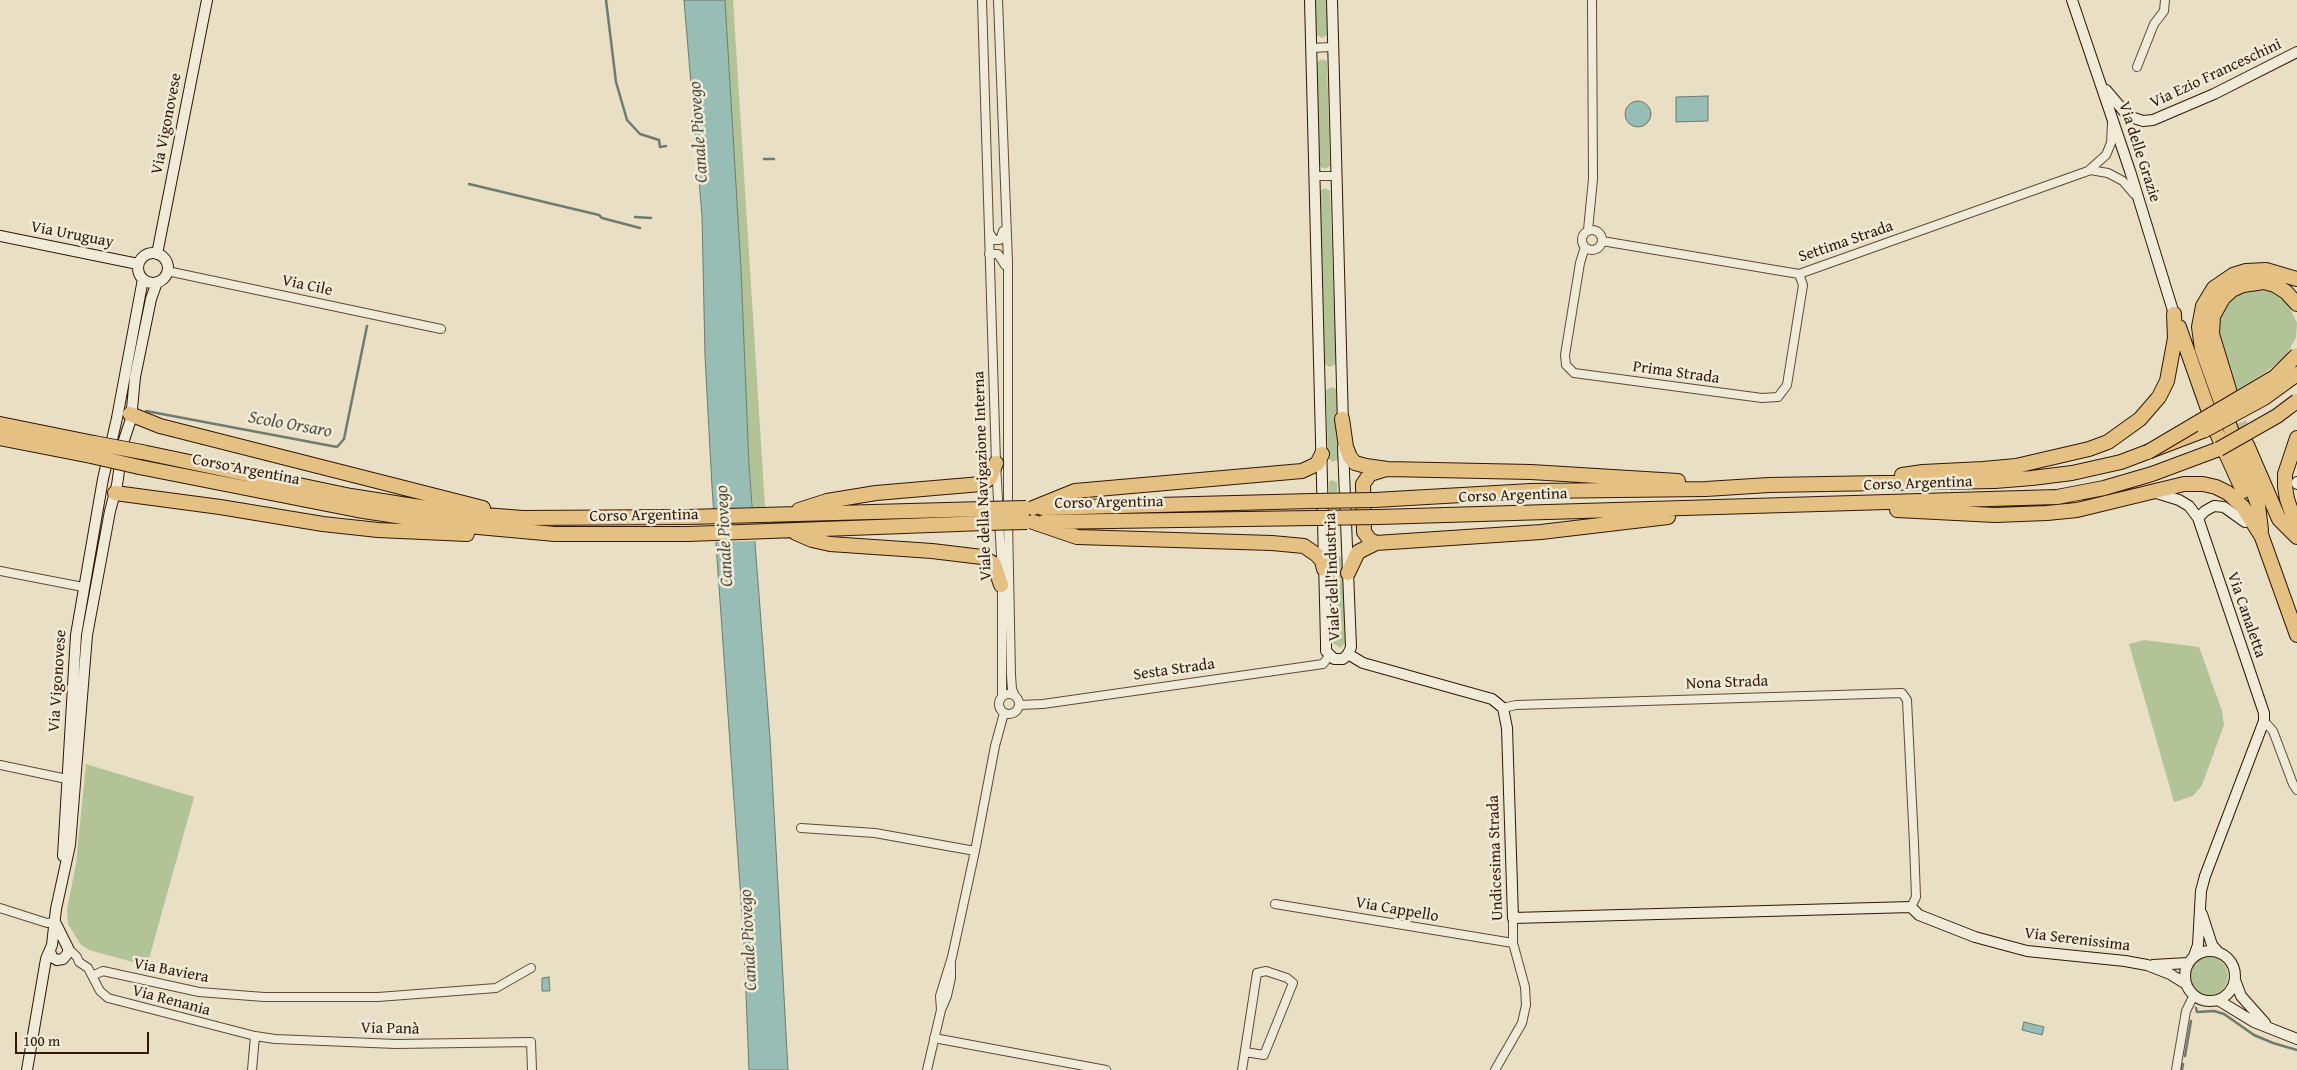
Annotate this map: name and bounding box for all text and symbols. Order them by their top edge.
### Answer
street label: Via Ezio Franceschini [2147,35,2285,113]
street label: Via Vigonovese [148,72,186,176]
water label: Canale Piovego [685,80,713,184]
street label: Via delle Grazie [2114,99,2164,205]
street label: Settima Strada [1796,217,1896,267]
street label: Via Uruguay [29,218,115,252]
street label: Via Cile [280,271,334,301]
street label: Prima Strada [1631,357,1721,389]
street label: Viale della Navigazione Interna [970,371,996,581]
water label: Scolo Orsaro [247,407,333,443]
street label: Corso Argentina [191,450,301,490]
street label: Corso Argentina [1863,473,1973,495]
water label: Canale Piovego [712,485,738,587]
street label: Corso Argentina [1458,485,1568,507]
street label: Corso Argentina [1054,492,1164,514]
street label: Corso Argentina [589,505,699,527]
street label: Viale dell'Industria [1321,512,1345,642]
street label: Via Canaletta [2222,569,2270,661]
street label: Via Vigonovese [45,629,71,733]
street label: Sesta Strada [1132,655,1216,685]
street label: Nona Strada [1686,672,1768,694]
street label: Undicesima Strada [1484,795,1508,921]
water label: Canale Piovego [736,889,762,991]
street label: Via Cappello [1354,893,1440,927]
street label: Via Serenissima [2023,924,2131,956]
street label: Via Baviera [132,954,210,988]
street label: Via Renania [130,981,212,1021]
street label: Via Panà [360,1019,420,1039]
scale bar [18,1022,151,1054]
text: 100 m [23,1030,60,1051]

